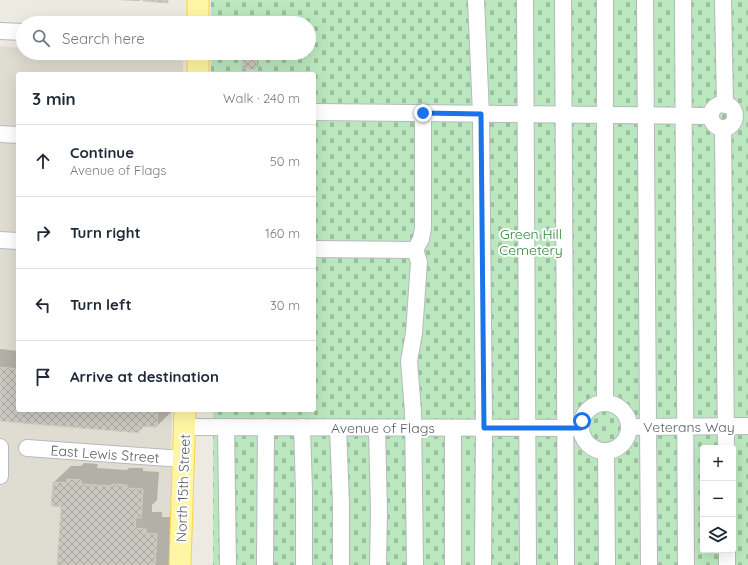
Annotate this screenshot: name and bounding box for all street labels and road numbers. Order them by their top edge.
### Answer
street label: Veterans Way [643,418,735,436]
street label: Avenue of Flags [331,419,435,437]
street label: North 15th Street [172,433,194,542]
street label: East Lewis Street [50,441,160,467]

